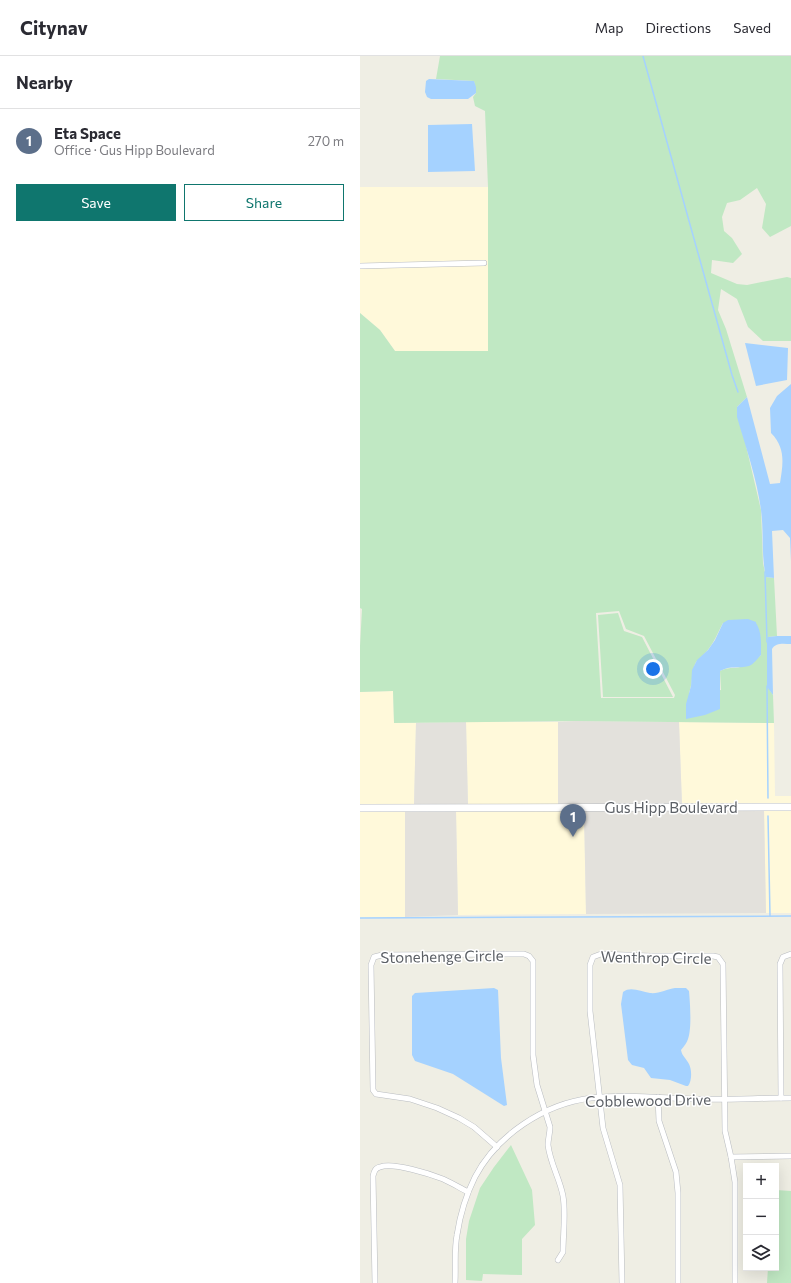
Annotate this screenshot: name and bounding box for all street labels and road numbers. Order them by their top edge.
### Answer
street label: Gus Hipp Boulevard [604,798,738,816]
street label: Stonehenge Circle [380,946,504,966]
street label: Wenthrop Circle [600,947,712,967]
street label: Cobblewood Drive [585,1090,711,1110]

